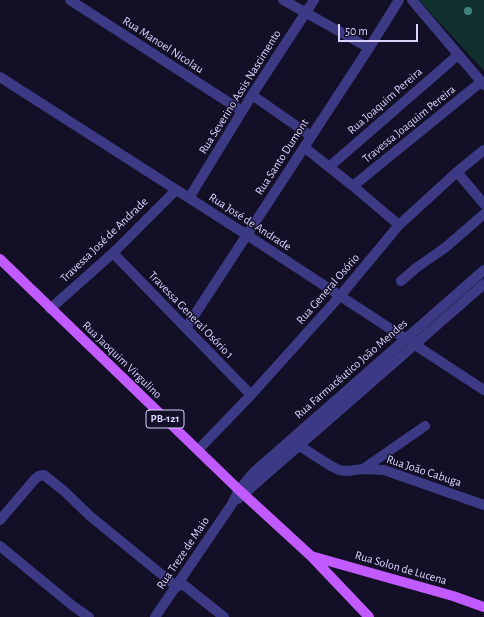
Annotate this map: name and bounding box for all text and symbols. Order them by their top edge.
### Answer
street label: Rua Manoel Nicolau [120,13,206,77]
scale bar [340,16,420,42]
text: 50 m [345,25,368,37]
street label: Rua Severino Assis Nascimento [196,27,284,157]
street label: Rua Joaquim Pereira [345,65,425,137]
street label: Travessa Joaquim Pereira [360,82,458,166]
street label: Rua Santo Dumont [252,116,312,198]
street label: Rua José de Andrade [206,190,294,254]
street label: Travessa José de Andrade [57,194,151,286]
street label: Rua General Osório [293,251,363,327]
street label: Travessa General Osório 1 [145,268,237,362]
street label: Rua Farmacêutico João Mendes [292,316,410,422]
street label: Rua Jaoquim Virgulino [79,318,165,402]
road number: PB-121 [146,410,184,428]
street label: Rua João Cabuga [385,452,463,490]
street label: Rua Treze de Maio [153,514,213,592]
street label: Rua Solon de Lucena [353,548,449,588]

